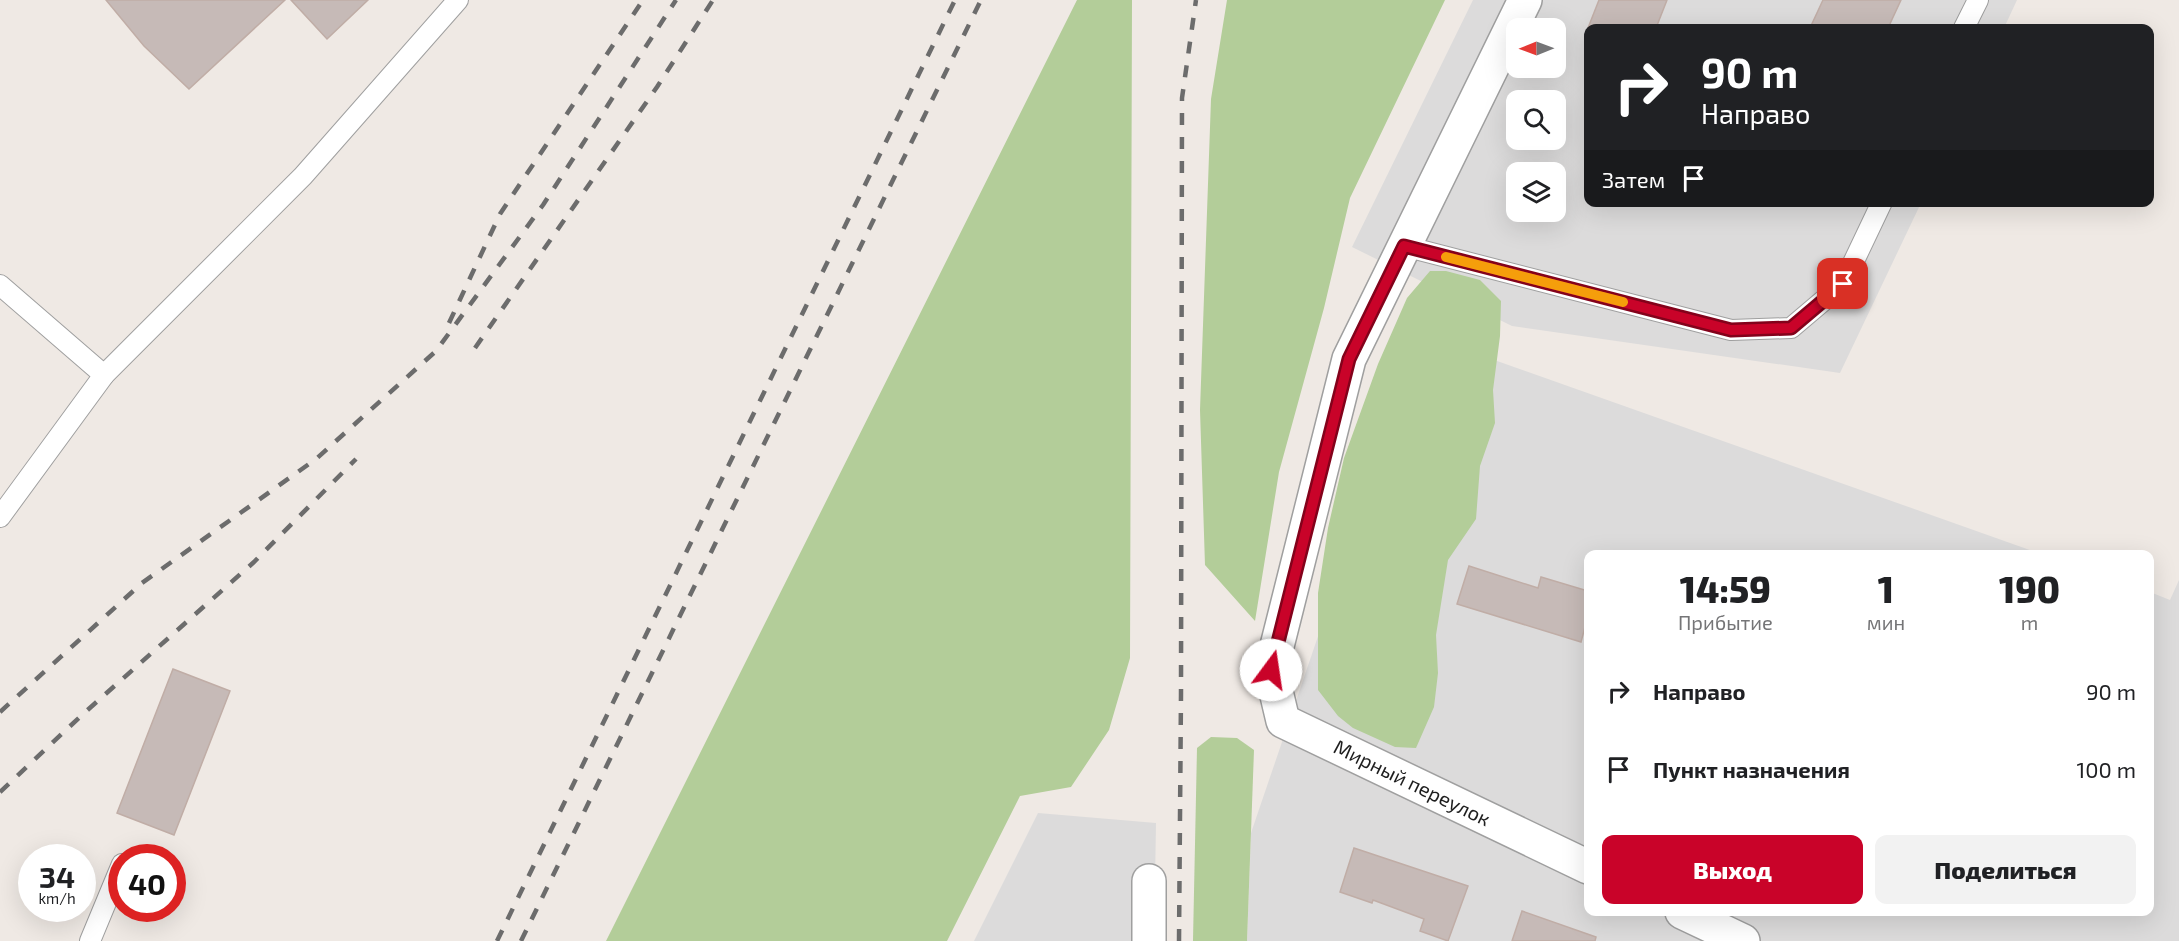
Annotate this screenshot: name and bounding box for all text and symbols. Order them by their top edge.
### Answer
north arrow [1506,18,1566,78]
map controls [1506,18,1566,222]
text: 90 m [1701,46,1798,96]
icon: right [1602,48,1680,126]
button: search [1506,90,1566,150]
text: Направо [1701,97,1810,129]
button: layers [1506,162,1566,222]
icon: arrive [1677,162,1710,195]
text: Затем [1602,166,1665,192]
pin [1817,258,1868,309]
icon: arrive [1826,267,1859,300]
text: 14:59 [1680,567,1771,610]
text: 1 [1878,567,1894,610]
text: 190 [1999,567,2060,610]
text: Прибытие [1678,610,1773,634]
text: мин [1867,610,1905,634]
text: m [2021,610,2038,634]
position arrow [1239,638,1303,702]
icon: right [1602,675,1635,708]
text: Направо [1653,678,1746,704]
text: 90 m [2086,678,2136,704]
street label: Мирный переулок [1330,734,1495,831]
icon: arrive [1602,753,1635,786]
text: Пункт назначения [1653,756,1850,782]
text: 100 m [2077,756,2136,782]
button: Выход [1602,835,1863,904]
button: Поделиться [1875,835,2136,904]
speed limit sign: 40 [108,844,186,922]
text: 34 [39,858,75,894]
text: km/h [38,889,76,907]

